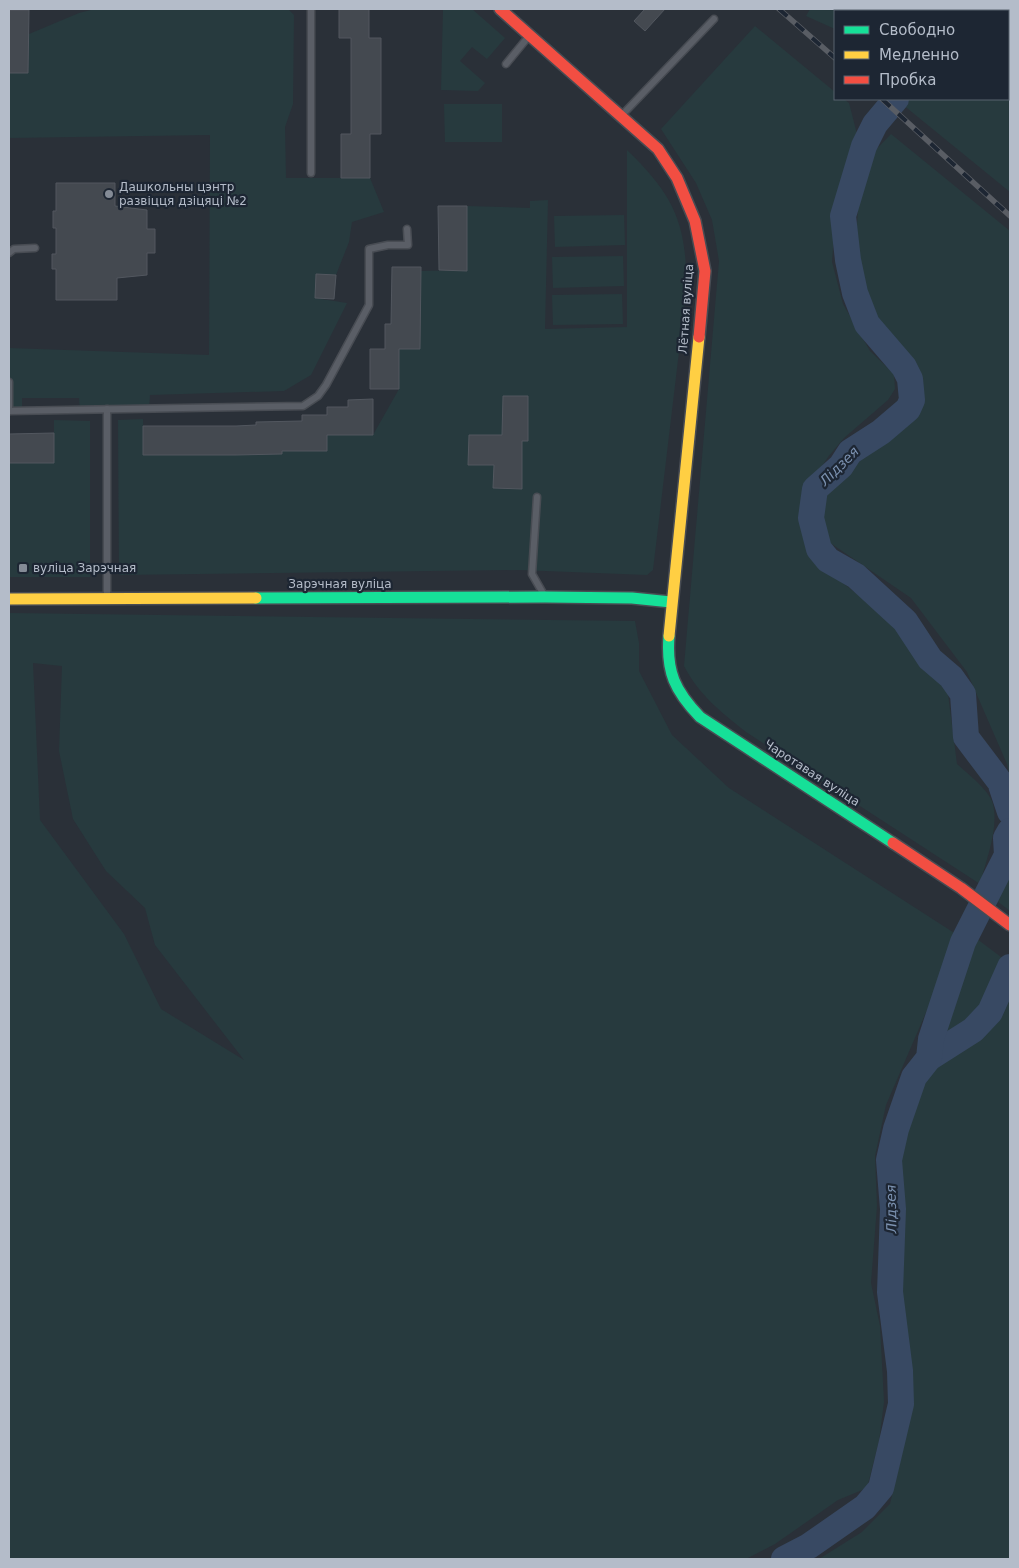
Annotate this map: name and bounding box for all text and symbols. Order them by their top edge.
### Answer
legend [834,10,1009,100]
text: Свободно [879,21,955,39]
text: Медленно [879,46,959,64]
text: Пробка [879,71,936,89]
place label: Дашкольны цэнтр развіцця дзіцяці №2 [119,180,247,208]
marker: Дашкольны цэнтр развіцця дзіцяці №2 [103,188,115,200]
street label: Лётная вуліца [676,263,696,355]
water label: Лідзея [815,443,862,490]
place label: вуліца Зарэчная [33,561,136,575]
marker: вуліца Зарэчная [17,562,29,574]
street label: Зарэчная вуліца [288,577,392,591]
street label: Чаротавая вуліца [762,737,862,809]
water label: Лідзея [883,1185,899,1234]

